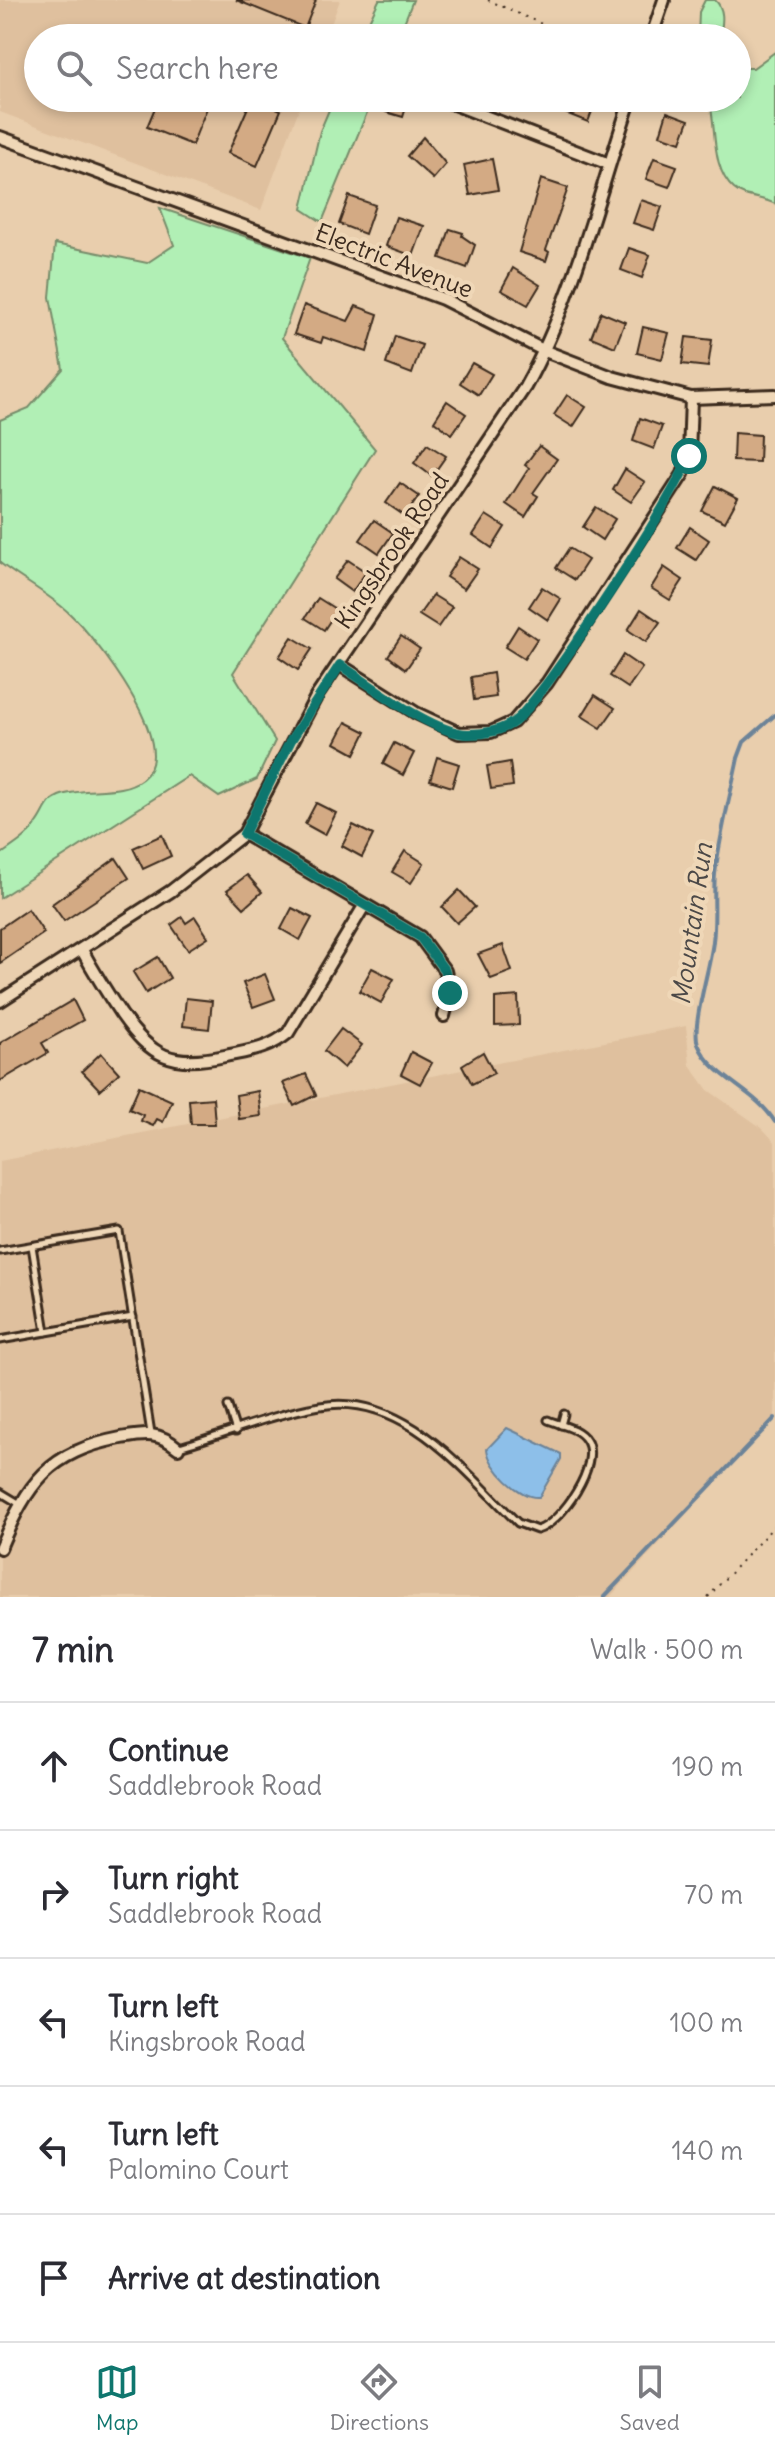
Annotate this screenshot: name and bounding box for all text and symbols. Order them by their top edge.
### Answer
search box [24,24,751,112]
icon: search [52,46,96,90]
text: Search here [116,49,279,87]
street label: Electric Avenue [311,216,477,304]
route start [671,438,707,474]
street label: Kingsbrook Road [328,466,455,634]
water label: Mountain Run [664,840,719,1007]
route end [432,975,468,1011]
text: 7 min [32,1628,114,1671]
text: Walk · 500 m [590,1633,743,1666]
text: Continue [108,1731,229,1769]
icon: ahead [32,1744,76,1788]
text: 190 m [672,1750,743,1783]
text: Saddlebrook Road [108,1769,322,1802]
text: Turn right [108,1859,239,1897]
icon: right [32,1872,76,1916]
text: 70 m [684,1878,743,1911]
text: Saddlebrook Road [108,1897,322,1930]
text: Turn left [108,1987,219,2025]
icon: left [32,2000,76,2044]
text: 100 m [669,2006,743,2039]
text: Kingsbrook Road [108,2025,306,2058]
text: Turn left [108,2115,219,2153]
icon: left [32,2128,76,2172]
text: 140 m [672,2134,743,2167]
text: Palomino Court [108,2153,289,2186]
icon: arrive [32,2256,76,2300]
text: Arrive at destination [108,2259,380,2297]
tab: Map [95,2360,139,2436]
tab: Directions [330,2360,429,2436]
tab: Saved [619,2360,680,2436]

